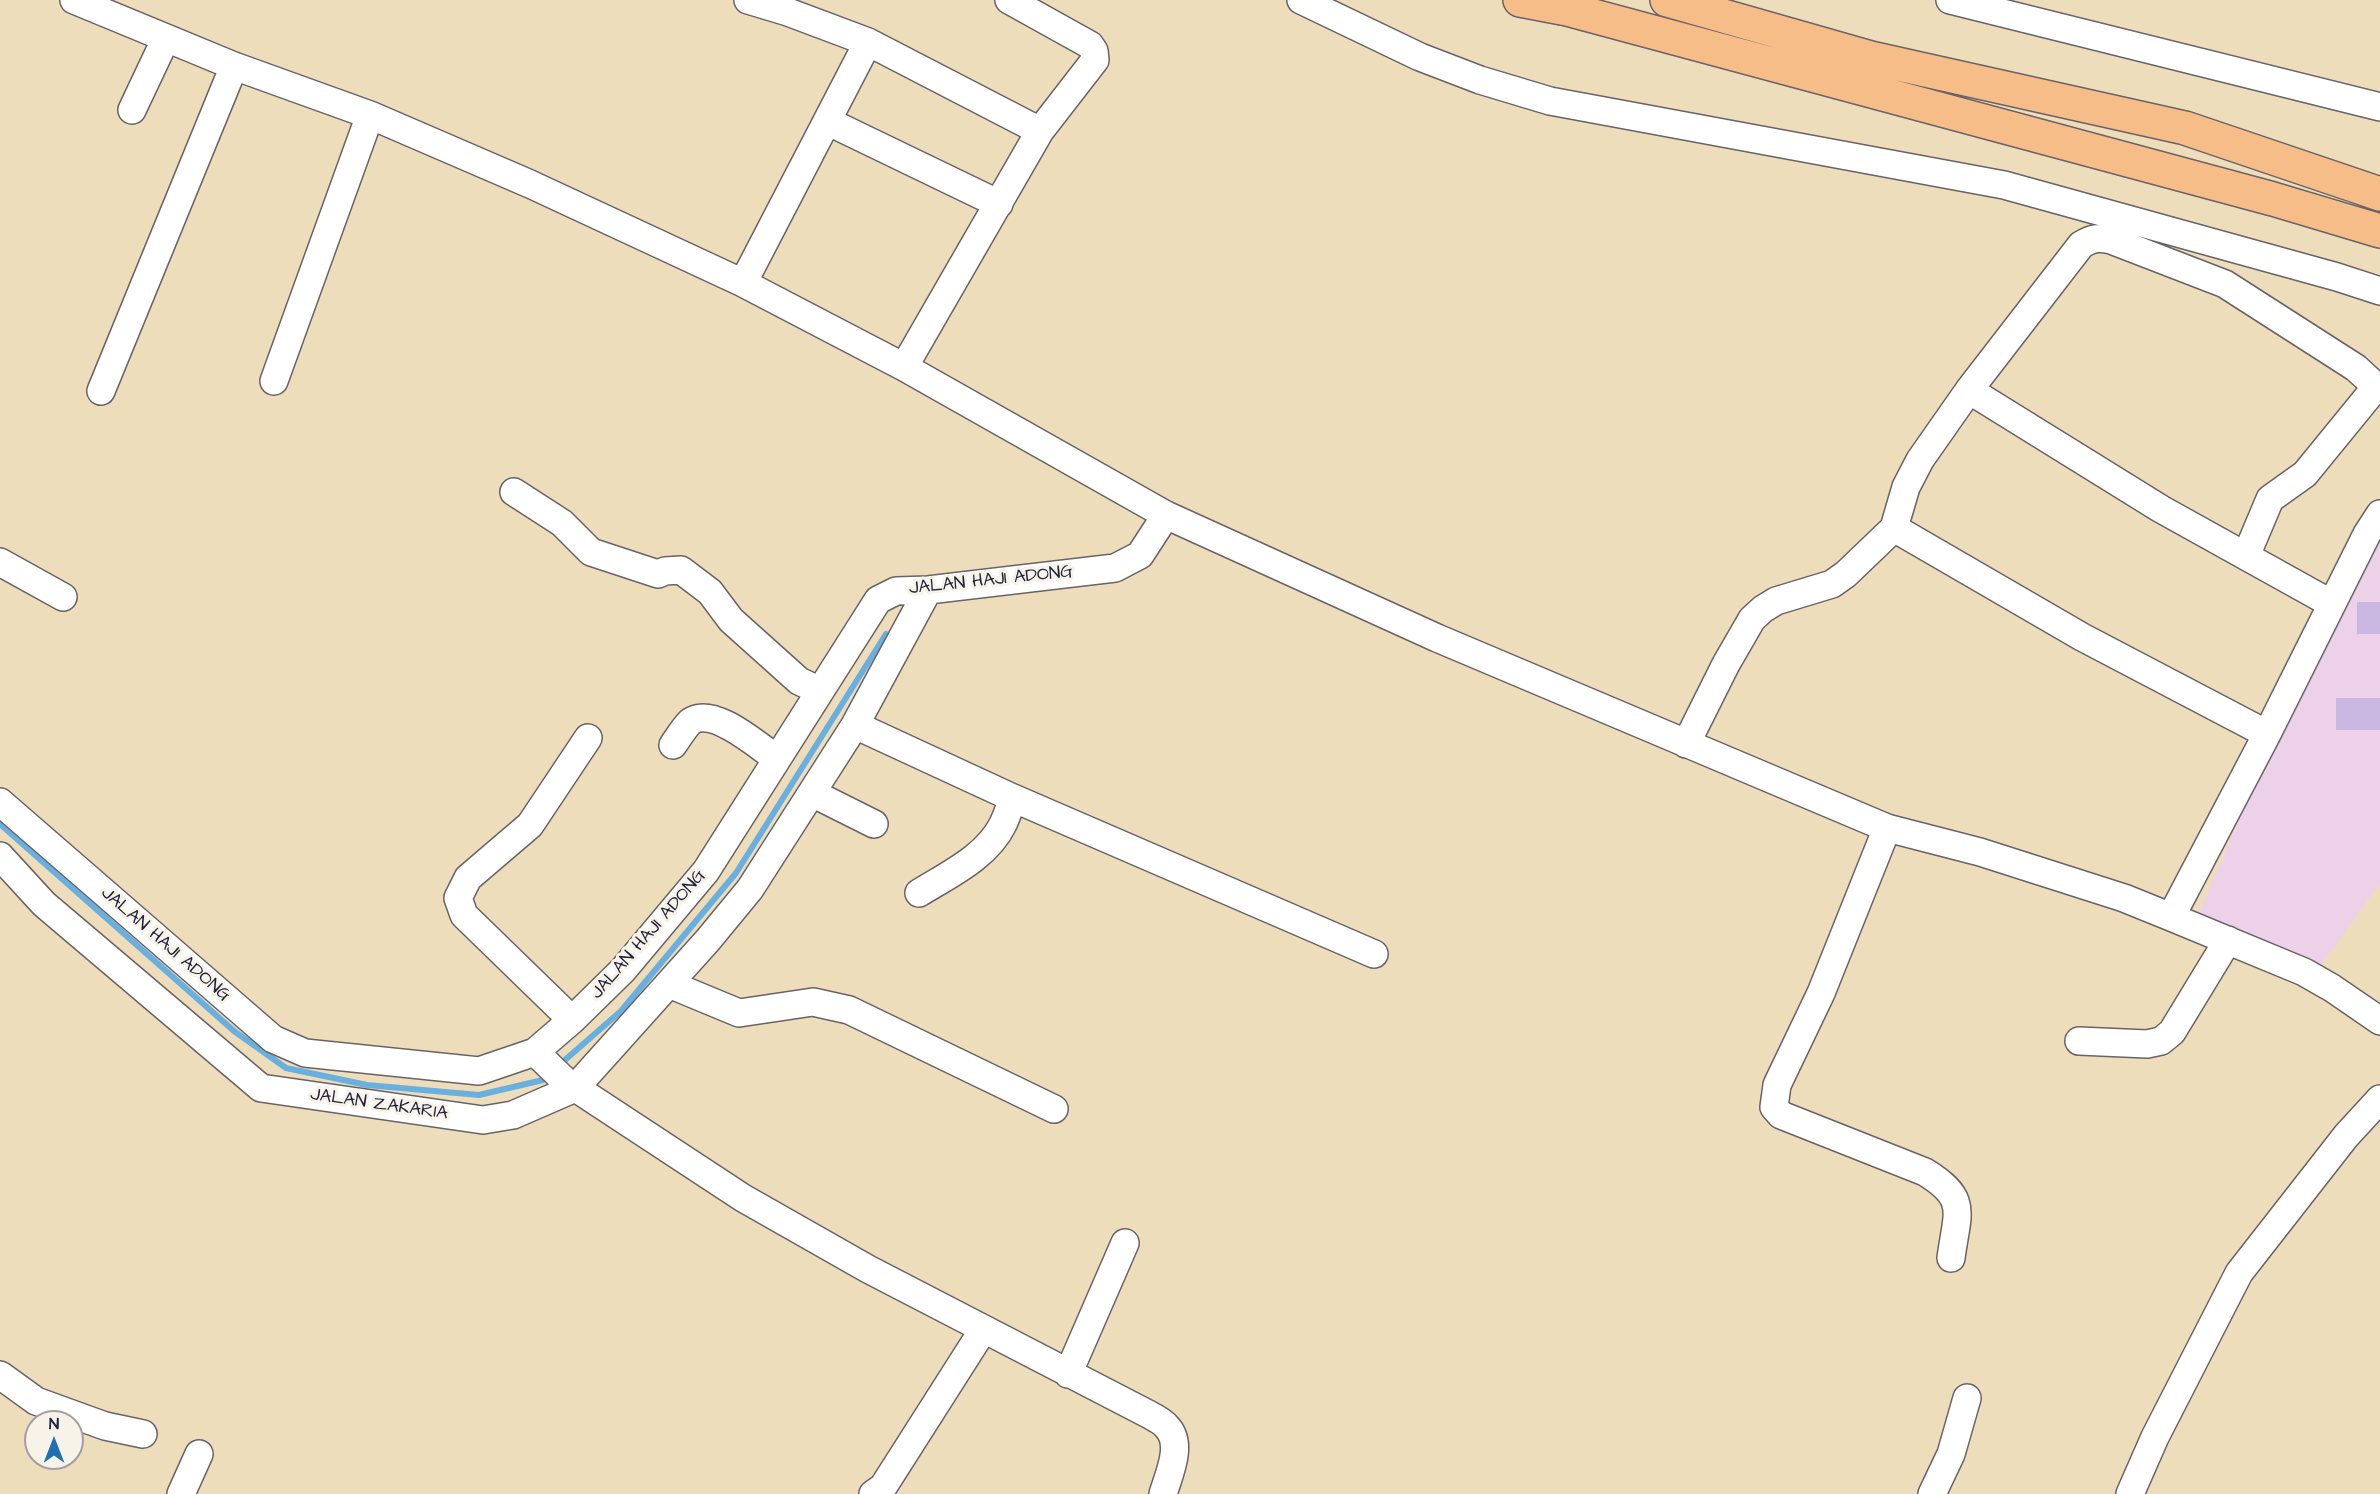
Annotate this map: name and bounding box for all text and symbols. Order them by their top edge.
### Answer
street label: JALAN HAJI ADONG [908,562,1074,600]
street label: JALAN HAJI ADONG [587,866,711,1004]
street label: JALAN HAJI ADONG [96,883,234,1007]
street label: JALAN ZAKARIA [309,1085,449,1125]
north arrow [24,1410,84,1470]
text: N [49,1413,59,1435]

